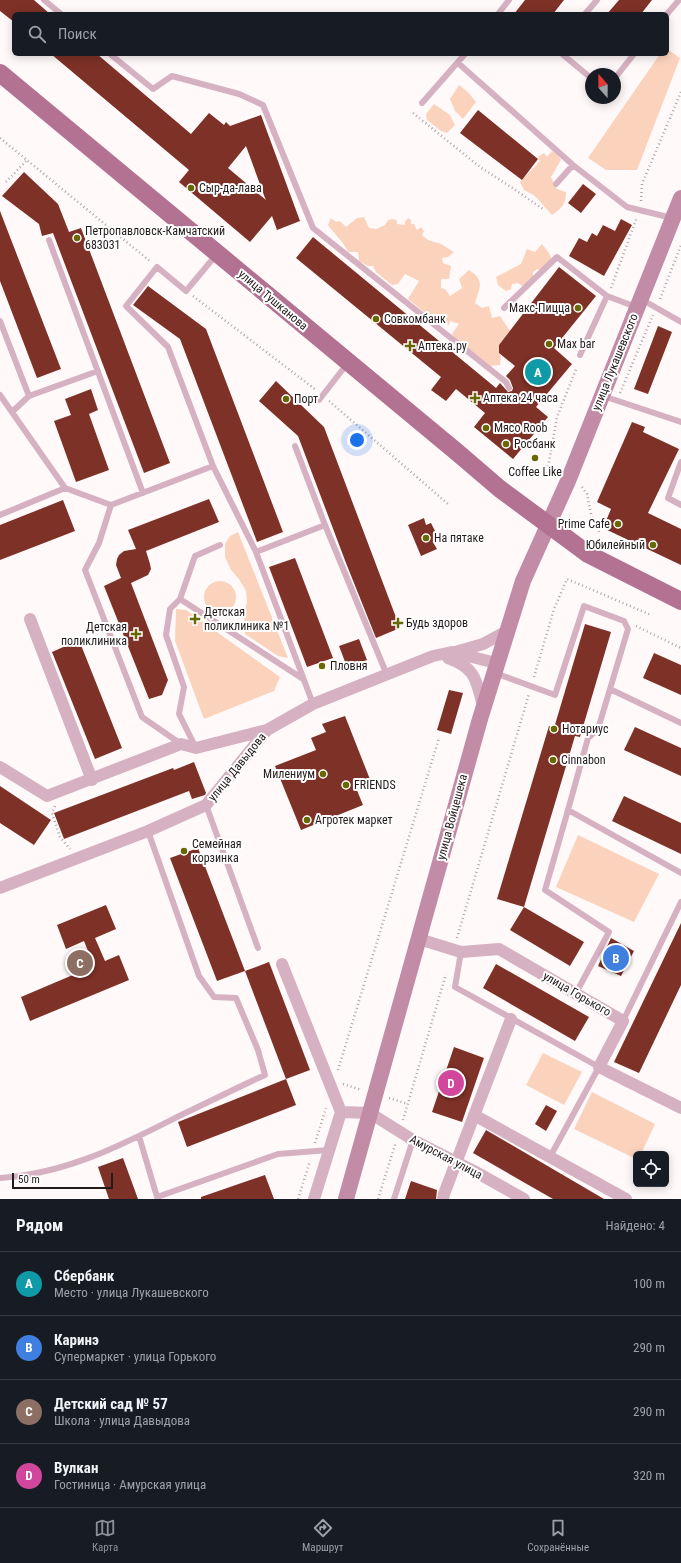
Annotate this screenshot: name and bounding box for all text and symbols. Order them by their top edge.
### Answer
search box [12,12,669,56]
icon: search [26,23,48,45]
text: Поиск [58,25,97,43]
north arrow [585,68,621,104]
place label: Сыр-да-лава [199,181,262,195]
marker: Сыр-да-лава [186,183,196,193]
place label: Петропавловск-Камчатский 683031 [85,224,225,252]
marker: Петропавловск-Камчатский 683031 [72,233,82,243]
street label: улица Тушканова [235,267,311,333]
place label: Макс-Пицца [509,301,570,315]
marker: Макс-Пицца [573,303,583,313]
street label: улица Лукашевского [589,311,641,413]
place label: Совкомбанк [384,312,446,326]
marker: Совкомбанк [371,314,381,324]
place label: Max bar [557,337,596,351]
place label: Аптека.ру [418,339,467,353]
marker: Max bar [544,339,554,349]
marker: Аптека.ру [405,341,415,351]
pin: A [525,357,551,387]
place label: Аптека 24 часа [483,391,558,405]
place label: Порт [294,392,318,406]
marker: Аптека 24 часа [470,393,480,403]
marker: Порт [281,394,291,404]
place label: Мясо Roob [494,421,548,435]
marker: Мясо Roob [481,423,491,433]
your location [347,430,367,450]
place label: Росбанк [514,437,556,451]
marker: Росбанк [501,439,511,449]
marker: Coffee Like [530,453,540,463]
place label: Coffee Like [508,465,562,479]
place label: Prime Cafe [558,517,610,531]
marker: Prime Cafe [613,519,623,529]
place label: На пятаке [434,531,484,545]
marker: На пятаке [421,533,431,543]
place label: Юбилейный [586,538,645,552]
marker: Юбилейный [648,540,658,550]
place label: Детская поликлиника №1 [204,605,289,633]
marker: Детская поликлиника №1 [189,613,201,625]
place label: Будь здоров [406,616,468,630]
marker: Будь здоров [393,618,403,628]
place label: Детская поликлиника [61,620,127,648]
marker: Детская поликлиника [130,628,142,640]
place label: Пловня [330,659,368,673]
marker: Пловня [317,661,327,671]
place label: Нотариус [562,722,609,736]
marker: Нотариус [549,724,559,734]
street label: улица Давыдова [205,730,269,804]
place label: Cinnabon [561,753,606,767]
marker: Cinnabon [548,755,558,765]
place label: Милениум [263,767,315,781]
marker: Милениум [318,769,328,779]
street label: улица Войцешека [434,772,470,861]
place label: FRIENDS [354,778,396,792]
marker: FRIENDS [341,780,351,790]
place label: Агротек маркет [315,813,393,827]
marker: Агротек маркет [302,815,312,825]
place label: Семейная корзинка [192,837,242,865]
marker: Семейная корзинка [179,846,189,856]
pin: B [603,943,629,973]
pin: C [67,948,93,978]
street label: улица Горького [540,969,614,1019]
pin: D [438,1068,464,1098]
street label: Амурская улица [407,1132,485,1182]
map controls [633,1151,669,1187]
button: locate [633,1151,669,1187]
scale bar [12,1171,113,1190]
text: 50 m [18,1173,40,1186]
text: Рядом [16,1215,63,1235]
text: Найдено: 4 [605,1218,665,1233]
text: Сбербанк [54,1267,114,1285]
text: A [25,1276,33,1291]
text: 100 m [633,1276,665,1291]
text: Место · улица Лукашевского [54,1285,209,1300]
text: Каринэ [54,1331,99,1349]
text: B [25,1340,33,1355]
text: 290 m [633,1340,665,1355]
text: Супермаркет · улица Горького [54,1349,216,1364]
text: Детский сад № 57 [54,1395,168,1413]
text: C [25,1404,33,1419]
text: 290 m [633,1404,665,1419]
text: Школа · улица Давыдова [54,1413,190,1428]
text: Вулкан [54,1459,98,1477]
text: D [25,1468,33,1483]
text: 320 m [633,1468,665,1483]
text: Гостиница · Амурская улица [54,1477,206,1492]
tab: Карта [92,1517,118,1554]
tab: Маршрут [302,1517,343,1554]
tab: Сохранённые [527,1517,589,1554]

